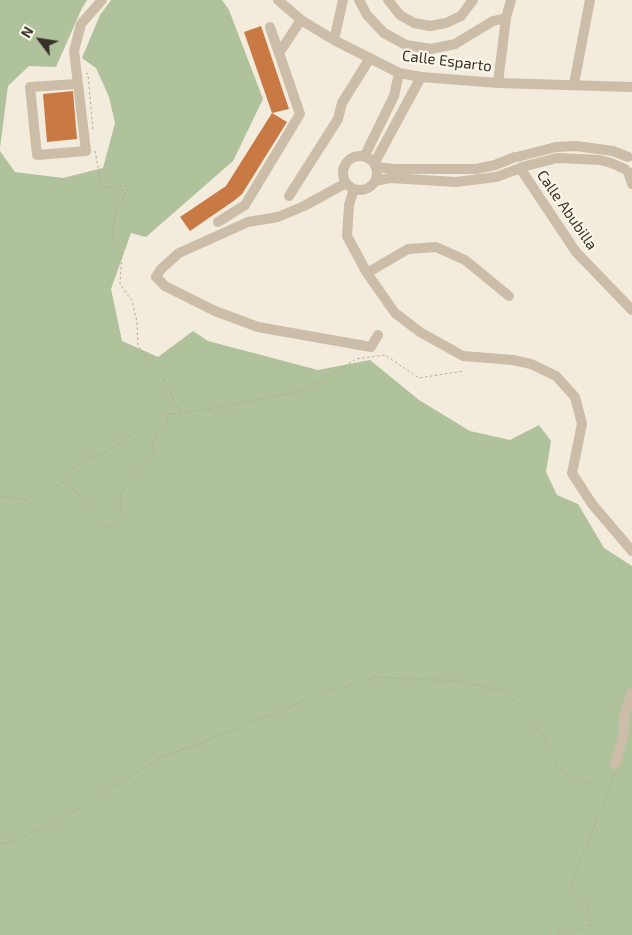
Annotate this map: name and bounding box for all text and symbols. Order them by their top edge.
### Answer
north arrow [15,15,65,65]
text: N [17,23,37,41]
street label: Calle Esparto [401,47,493,75]
street label: Calle Abubilla [533,167,601,253]

